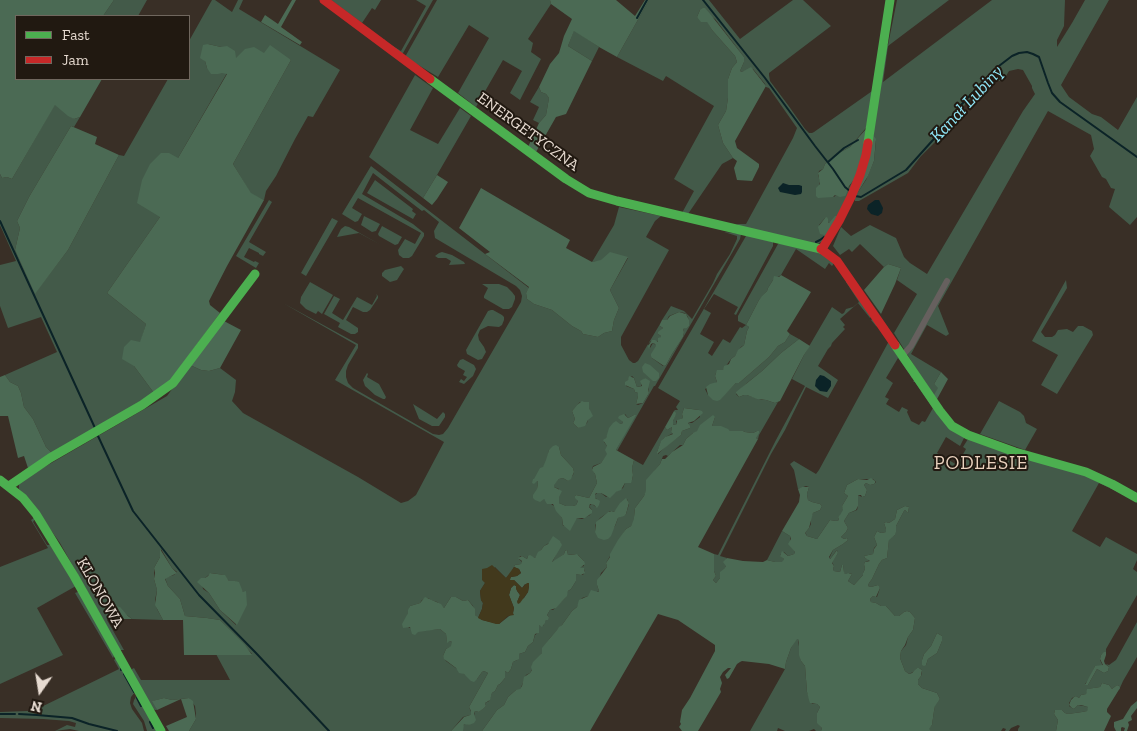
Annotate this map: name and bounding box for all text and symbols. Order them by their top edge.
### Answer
legend [15,15,190,80]
text: Fast [62,26,90,44]
text: Jam [62,51,89,69]
water label: Kanał Lubiny [926,61,1008,147]
street label: ENERGETYCZNA [473,89,583,175]
district label: PODLESIE [933,453,1029,475]
street label: KLONOWA [72,555,128,631]
north arrow [15,666,65,716]
text: N [29,697,44,716]

